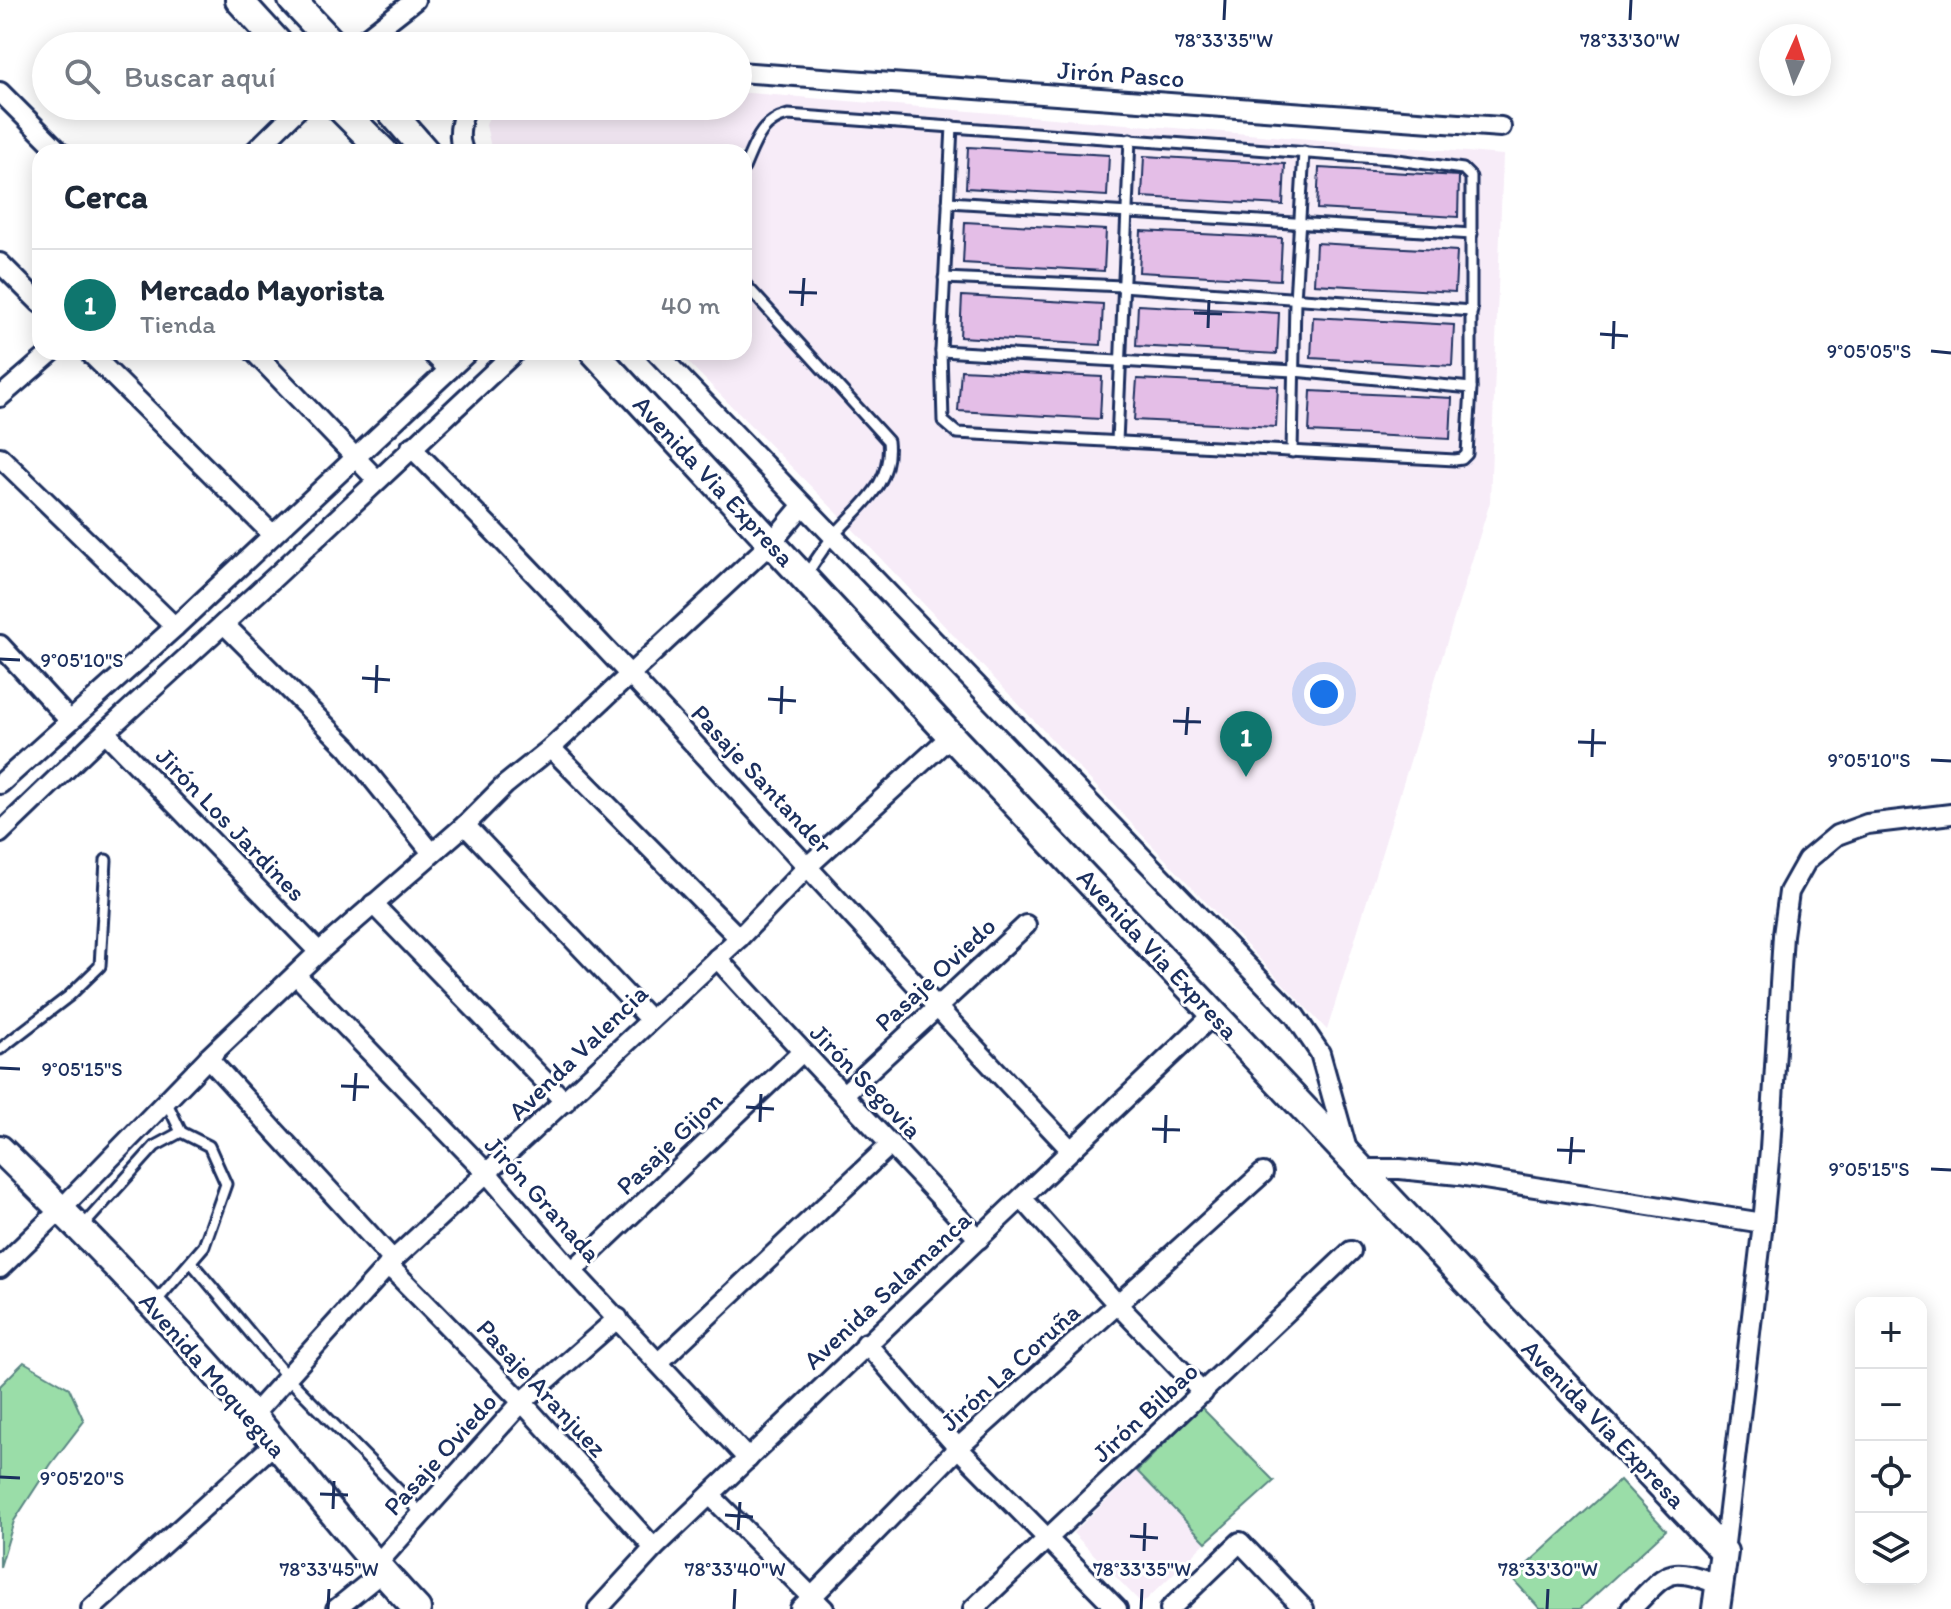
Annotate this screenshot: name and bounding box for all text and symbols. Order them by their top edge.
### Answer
north arrow [1759,24,1831,96]
text: 78°33'35"W [1175,28,1273,52]
text: 78°33'30"W [1580,28,1680,52]
search box [32,32,752,120]
icon: search [60,54,104,98]
street label: Jirón Pasco [1056,54,1186,94]
text: Buscar aquí [124,58,276,95]
text: Cerca [64,176,148,217]
text: Mercado Mayorista [140,271,384,308]
text: 1 [84,289,96,321]
text: 40 m [661,289,720,321]
text: Tienda [140,308,216,340]
text: 9°05'05"S [1827,339,1911,363]
street label: Avenida Via Expresa [626,389,802,574]
text: 9°05'10"S [40,648,124,672]
your location [1304,674,1344,714]
street label: Pasaje Santander [684,697,840,861]
pin: 1 [1220,711,1272,777]
street label: Jirón Los Jardines [149,740,313,908]
text: 9°05'10"S [1827,748,1911,772]
street label: Avenida Via Expresa [1070,862,1246,1047]
street label: Pasaje Oviedo [868,910,1002,1038]
street label: Avenda Valencia [501,977,655,1127]
street label: Jirón Segovia [803,1017,929,1145]
text: 9°05'15"S [41,1057,123,1081]
street label: Pasaje Gijon [609,1084,729,1202]
street label: Jirón Granada [478,1129,609,1269]
text: 9°05'15"S [1828,1157,1910,1181]
street label: Avenida Salamanca [796,1204,978,1376]
street label: Avenida Moquegua [132,1286,294,1464]
street label: Jirón La Coruña [934,1296,1086,1438]
map controls [1855,1297,1927,1585]
button: + [1855,1297,1927,1369]
street label: Pasaje Aranjuez [470,1312,614,1464]
street label: Avenida Via Expresa [1515,1333,1693,1516]
street label: Jirón Bilbao [1085,1355,1205,1469]
button: − [1855,1369,1927,1441]
street label: Pasaje Oviedo [377,1386,503,1522]
button: locate [1855,1441,1927,1513]
text: 9°05'20"S [40,1466,124,1490]
button: layers [1855,1513,1927,1585]
text: 78°33'45"W [279,1557,379,1581]
text: 78°33'40"W [684,1557,786,1581]
text: 78°33'35"W [1093,1557,1191,1581]
text: 78°33'30"W [1498,1557,1598,1581]

